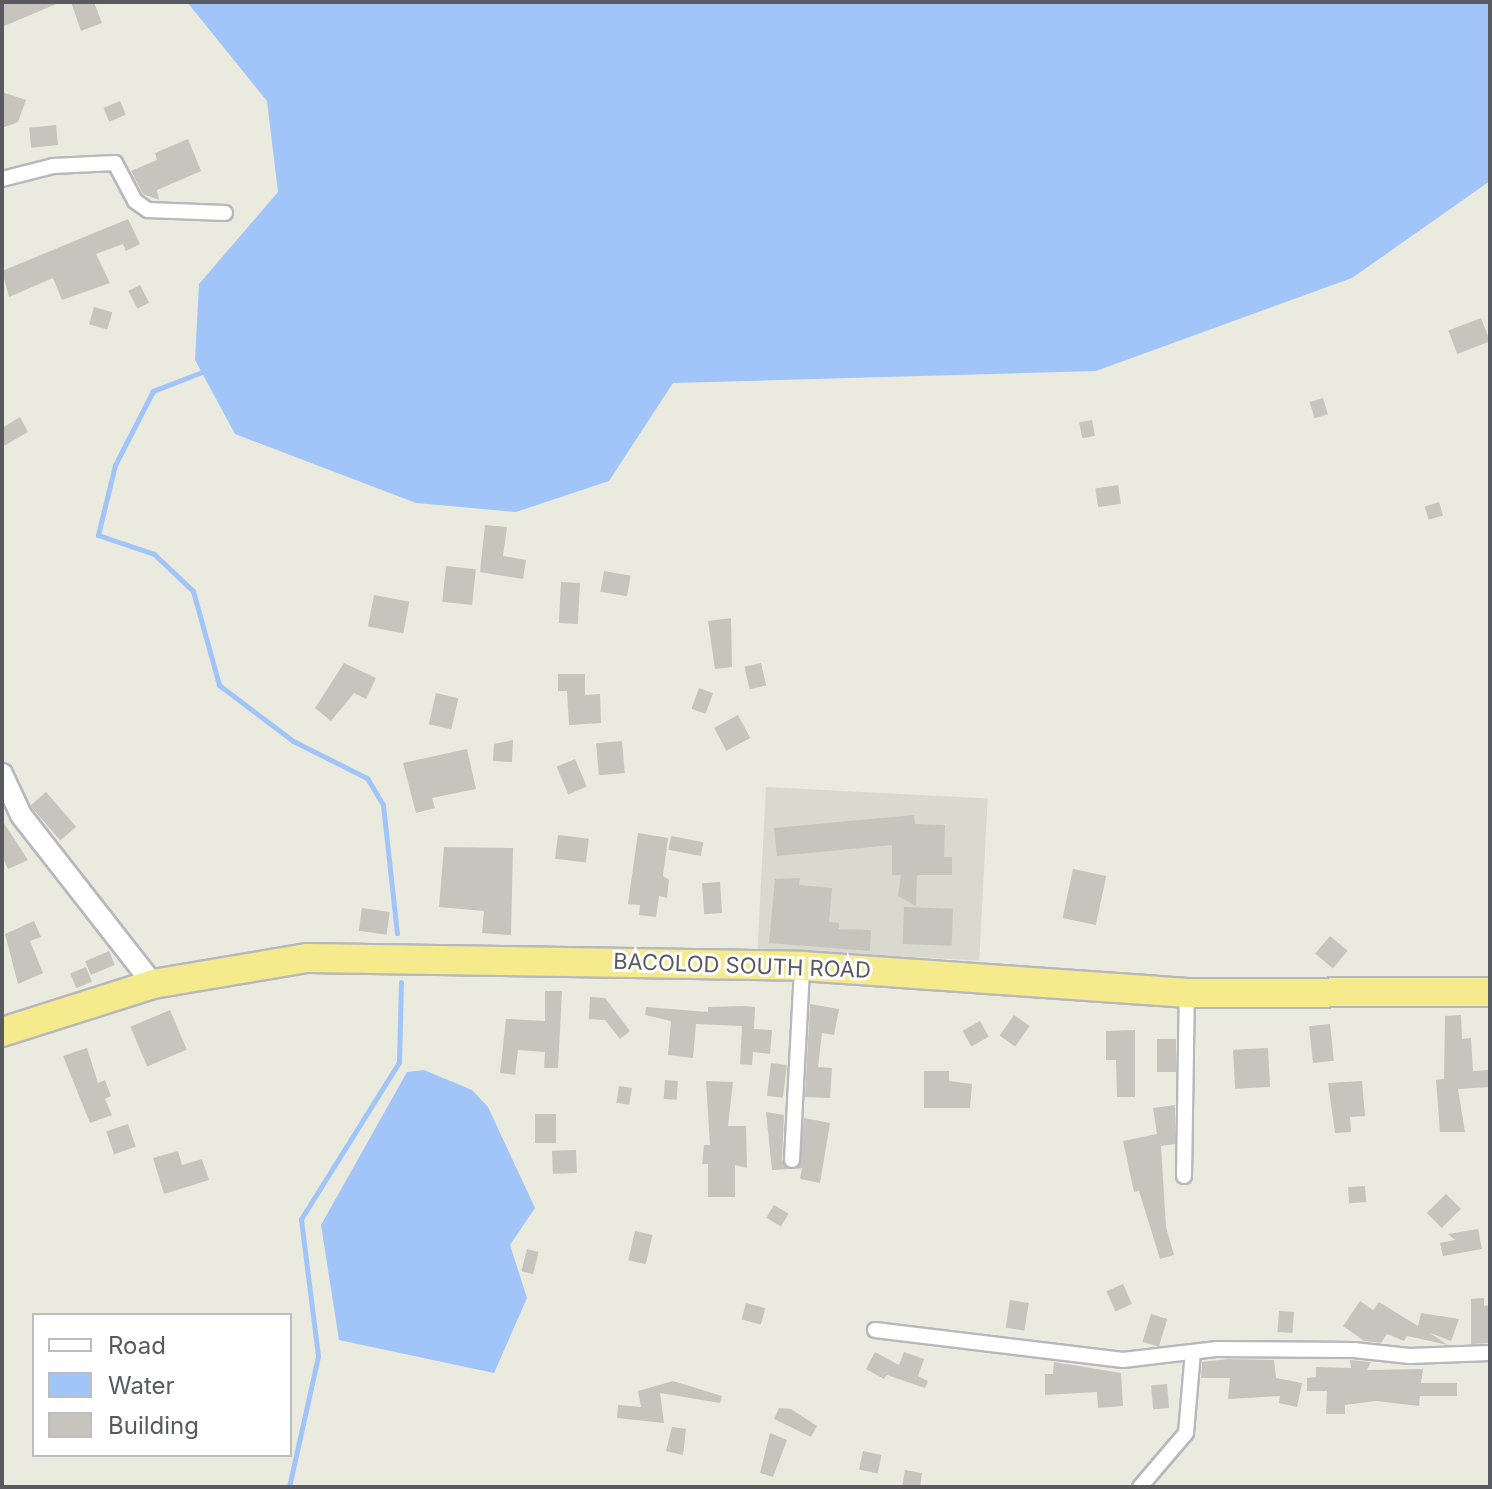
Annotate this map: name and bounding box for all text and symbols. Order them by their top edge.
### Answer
street label: BACOLOD SOUTH ROAD [613,948,871,984]
legend [32,1313,292,1457]
text: Road [108,1331,166,1360]
text: Water [108,1371,175,1400]
text: Building [108,1411,199,1440]

